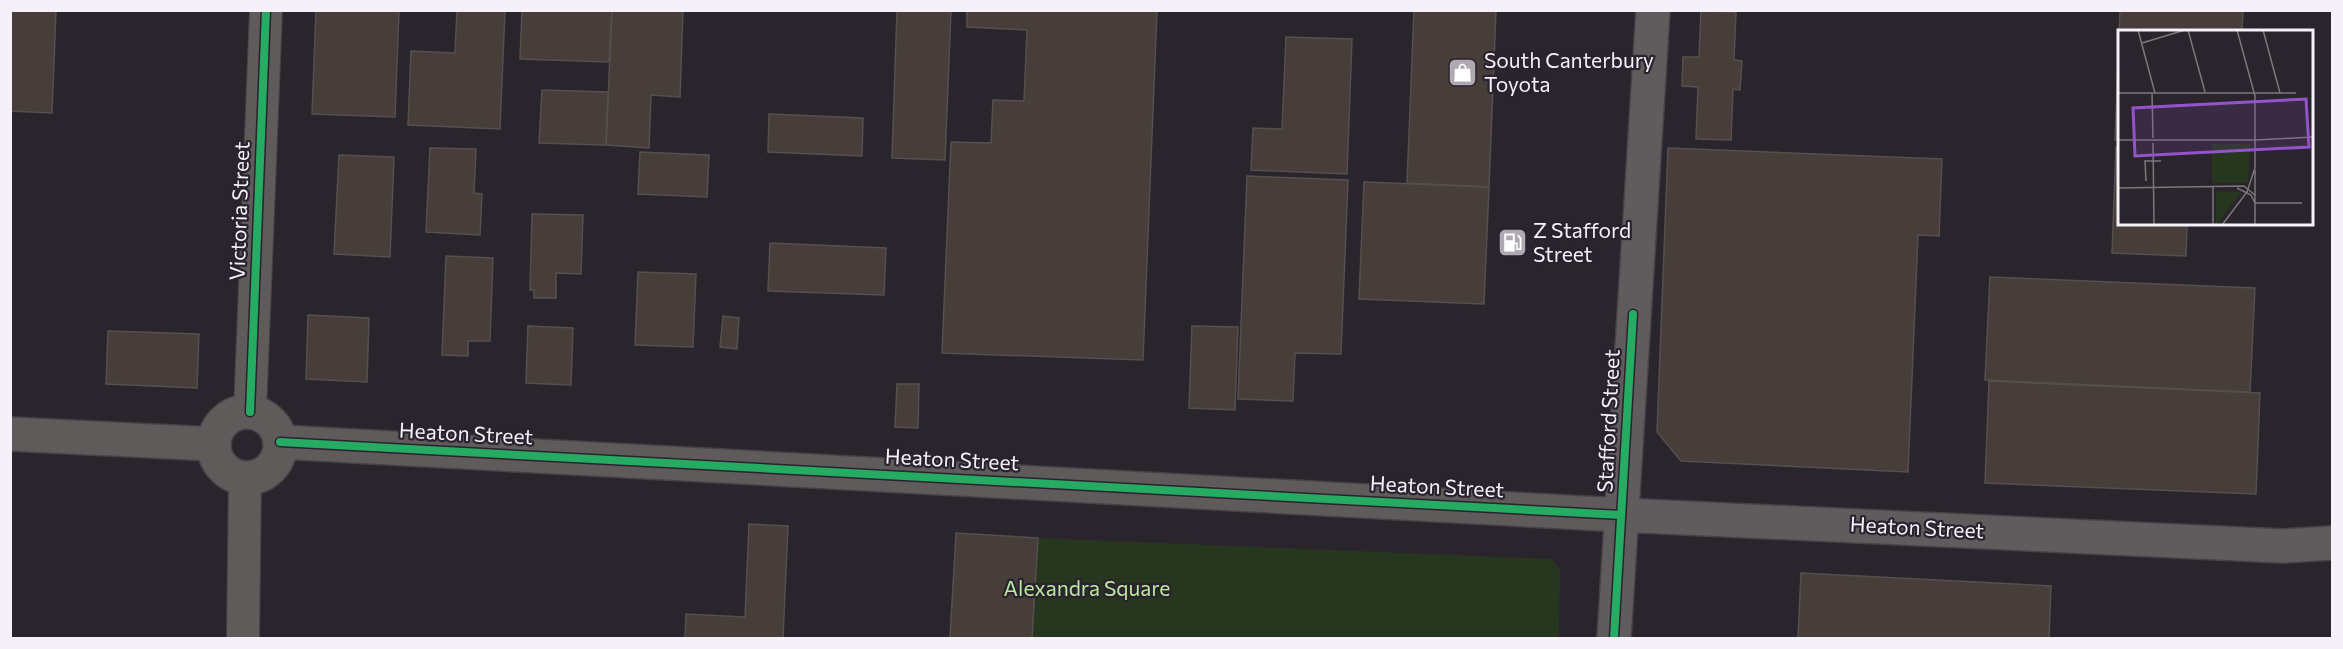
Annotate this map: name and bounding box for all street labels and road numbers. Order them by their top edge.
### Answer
street label: Victoria Street [224,141,253,281]
street label: Stafford Street [1591,349,1624,493]
street label: Heaton Street [398,417,534,448]
street label: Heaton Street [884,443,1020,474]
street label: Heaton Street [1369,470,1505,501]
street label: Heaton Street [1849,511,1985,542]

